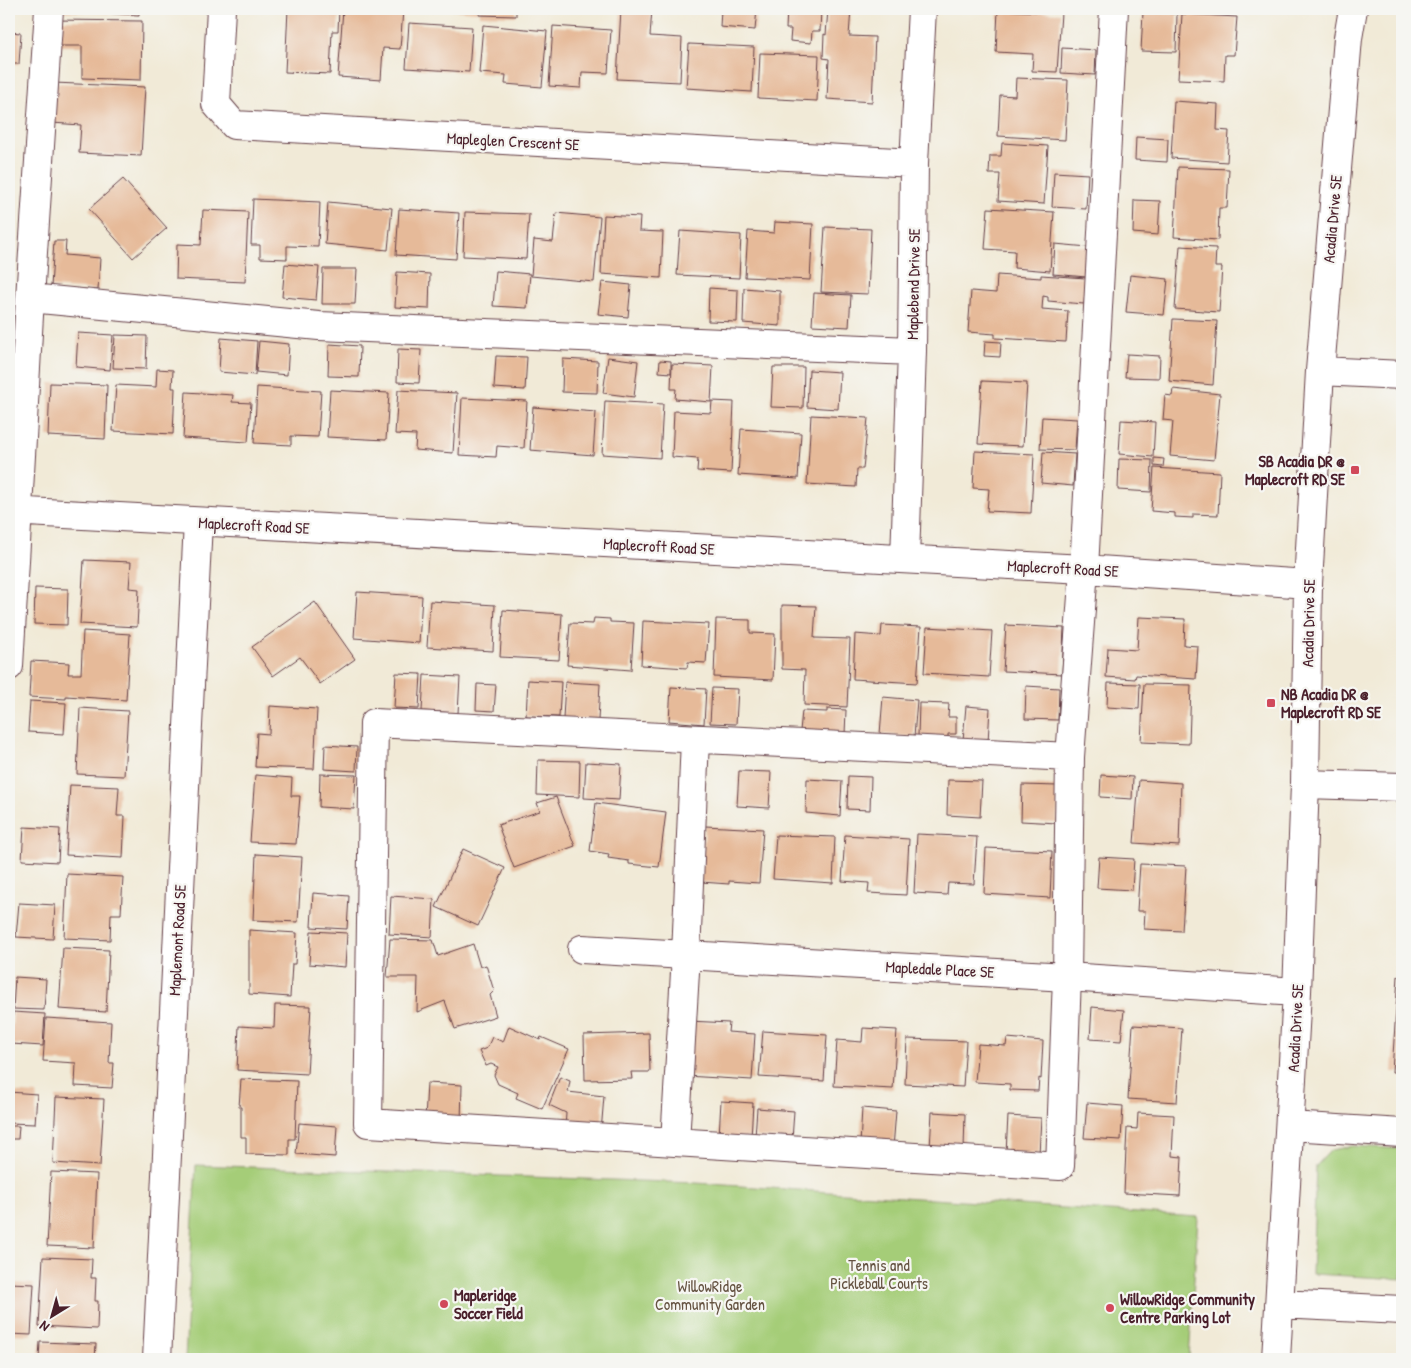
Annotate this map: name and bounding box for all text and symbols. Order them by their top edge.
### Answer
street label: Mapleglen Crescent SE [446,127,580,155]
street label: Acadia Drive SE [1317,174,1347,264]
street label: Maplebend Drive SE [901,228,925,340]
place label: SB Acadia DR @ Maplecroft RD SE [1245,450,1346,491]
marker: SB Acadia DR @ Maplecroft RD SE [1349,464,1361,476]
street label: Maplecroft Road SE [198,511,310,539]
street label: Maplecroft Road SE [603,532,715,560]
street label: Maplecroft Road SE [1007,554,1119,582]
street label: Acadia Drive SE [1296,579,1320,667]
place label: NB Acadia DR @ Maplecroft RD SE [1281,683,1382,724]
marker: NB Acadia DR @ Maplecroft RD SE [1265,697,1277,709]
street label: Maplemont Road SE [163,884,191,996]
street label: Mapledale Place SE [885,955,995,983]
street label: Acadia Drive SE [1282,983,1308,1073]
park label: Tennis and Pickleball Courts [830,1254,928,1294]
park label: WillowRidge Community Garden [655,1275,765,1315]
place label: Mapleridge Soccer Field [454,1284,524,1324]
place label: WillowRidge Community Centre Parking Lot [1120,1288,1255,1329]
north arrow [28,1290,78,1340]
marker: Mapleridge Soccer Field [438,1298,450,1310]
marker: WillowRidge Community Centre Parking Lot [1104,1302,1116,1314]
text: N [35,1317,53,1337]

